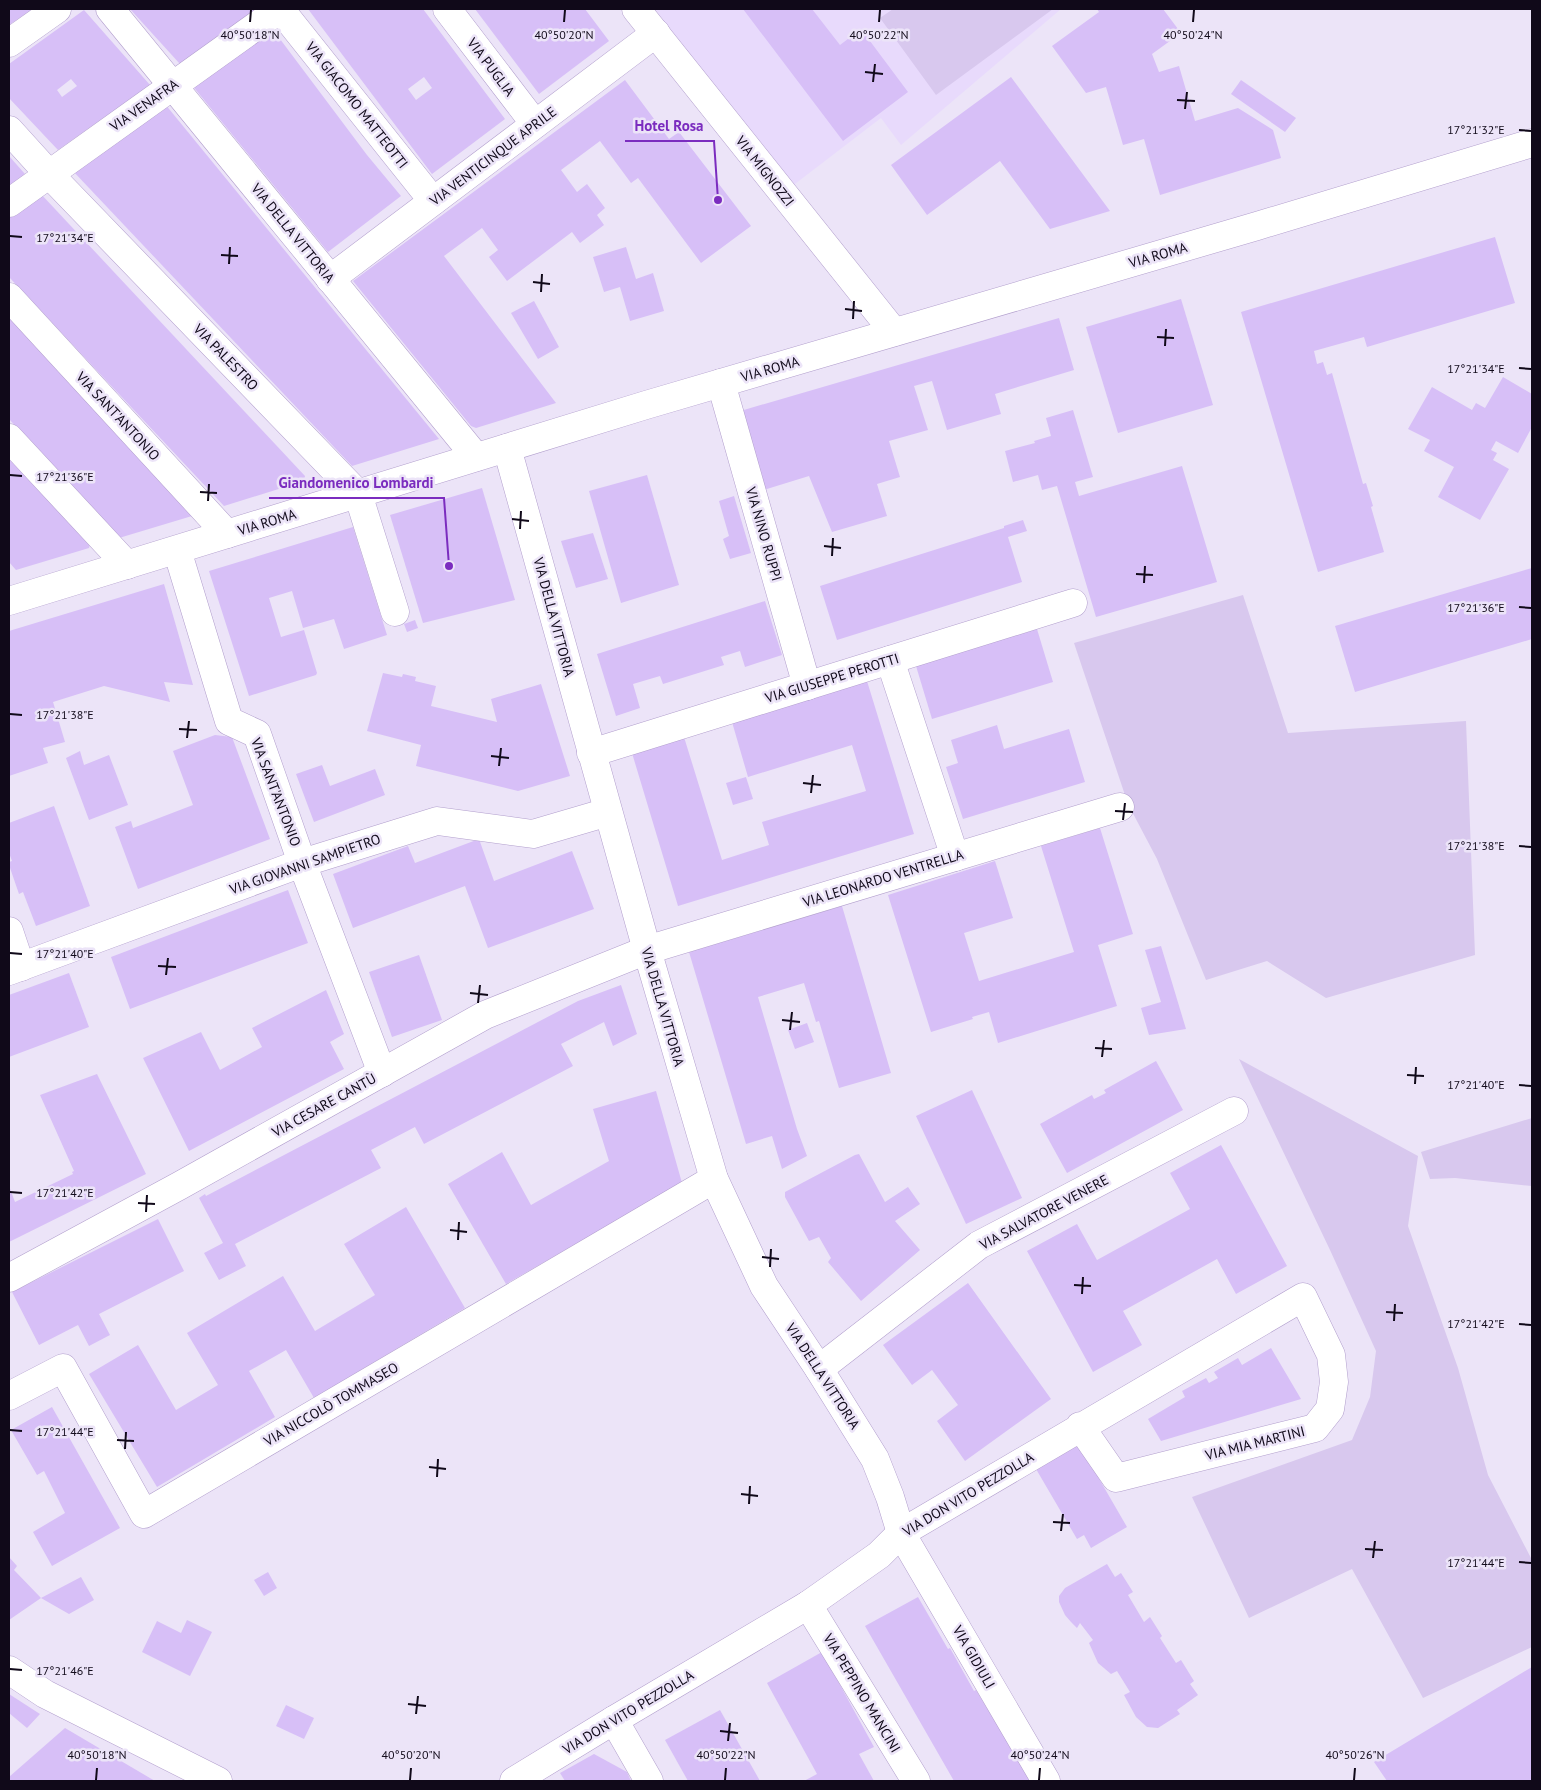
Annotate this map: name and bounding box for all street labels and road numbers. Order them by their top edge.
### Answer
street label: VIA PUGLIA [463,33,519,100]
street label: VIA GIACOMO MATTEOTTI [301,37,412,172]
street label: VIA VENAFRA [105,74,182,136]
street label: VIA VENTICINQUE APRILE [425,103,560,210]
street label: VIA MIGNOZZI [731,131,798,210]
street label: VIA DELLA VITTORIA [247,179,339,287]
street label: VIA ROMA [1126,238,1190,272]
street label: VIA PALESTRO [189,319,262,394]
street label: VIA ROMA [738,352,802,386]
street label: VIA SANT'ANTONIO [72,367,164,464]
street label: VIA NINO RUPPI [742,484,786,583]
street label: VIA ROMA [235,504,299,540]
street label: VIA DELLA VITTORIA [529,554,579,679]
street label: VIA GIUSEPPE PEROTTI [762,649,901,707]
street label: VIA SANT'ANTONIO [247,734,305,849]
street label: VIA GIOVANNI SAMPIETRO [226,830,383,899]
street label: VIA LEONARDO VENTRELLA [800,845,966,911]
street label: VIA DELLA VITTORIA [637,944,689,1069]
street label: VIA CESARE CANTÙ [268,1069,379,1142]
street label: VIA SALVATORE VENERE [976,1170,1112,1254]
street label: VIA DELLA VITTORIA [781,1319,864,1433]
street label: VIA NICCOLÒ TOMMASEO [260,1358,402,1450]
street label: VIA MIA MARTINI [1202,1422,1307,1464]
street label: VIA DON VITO PEZZOLLA [898,1447,1037,1541]
street label: VIA GIDIULI [948,1621,999,1692]
street label: VIA PEPPINO MANCINI [819,1629,905,1756]
street label: VIA DON VITO PEZZOLLA [558,1665,697,1759]

